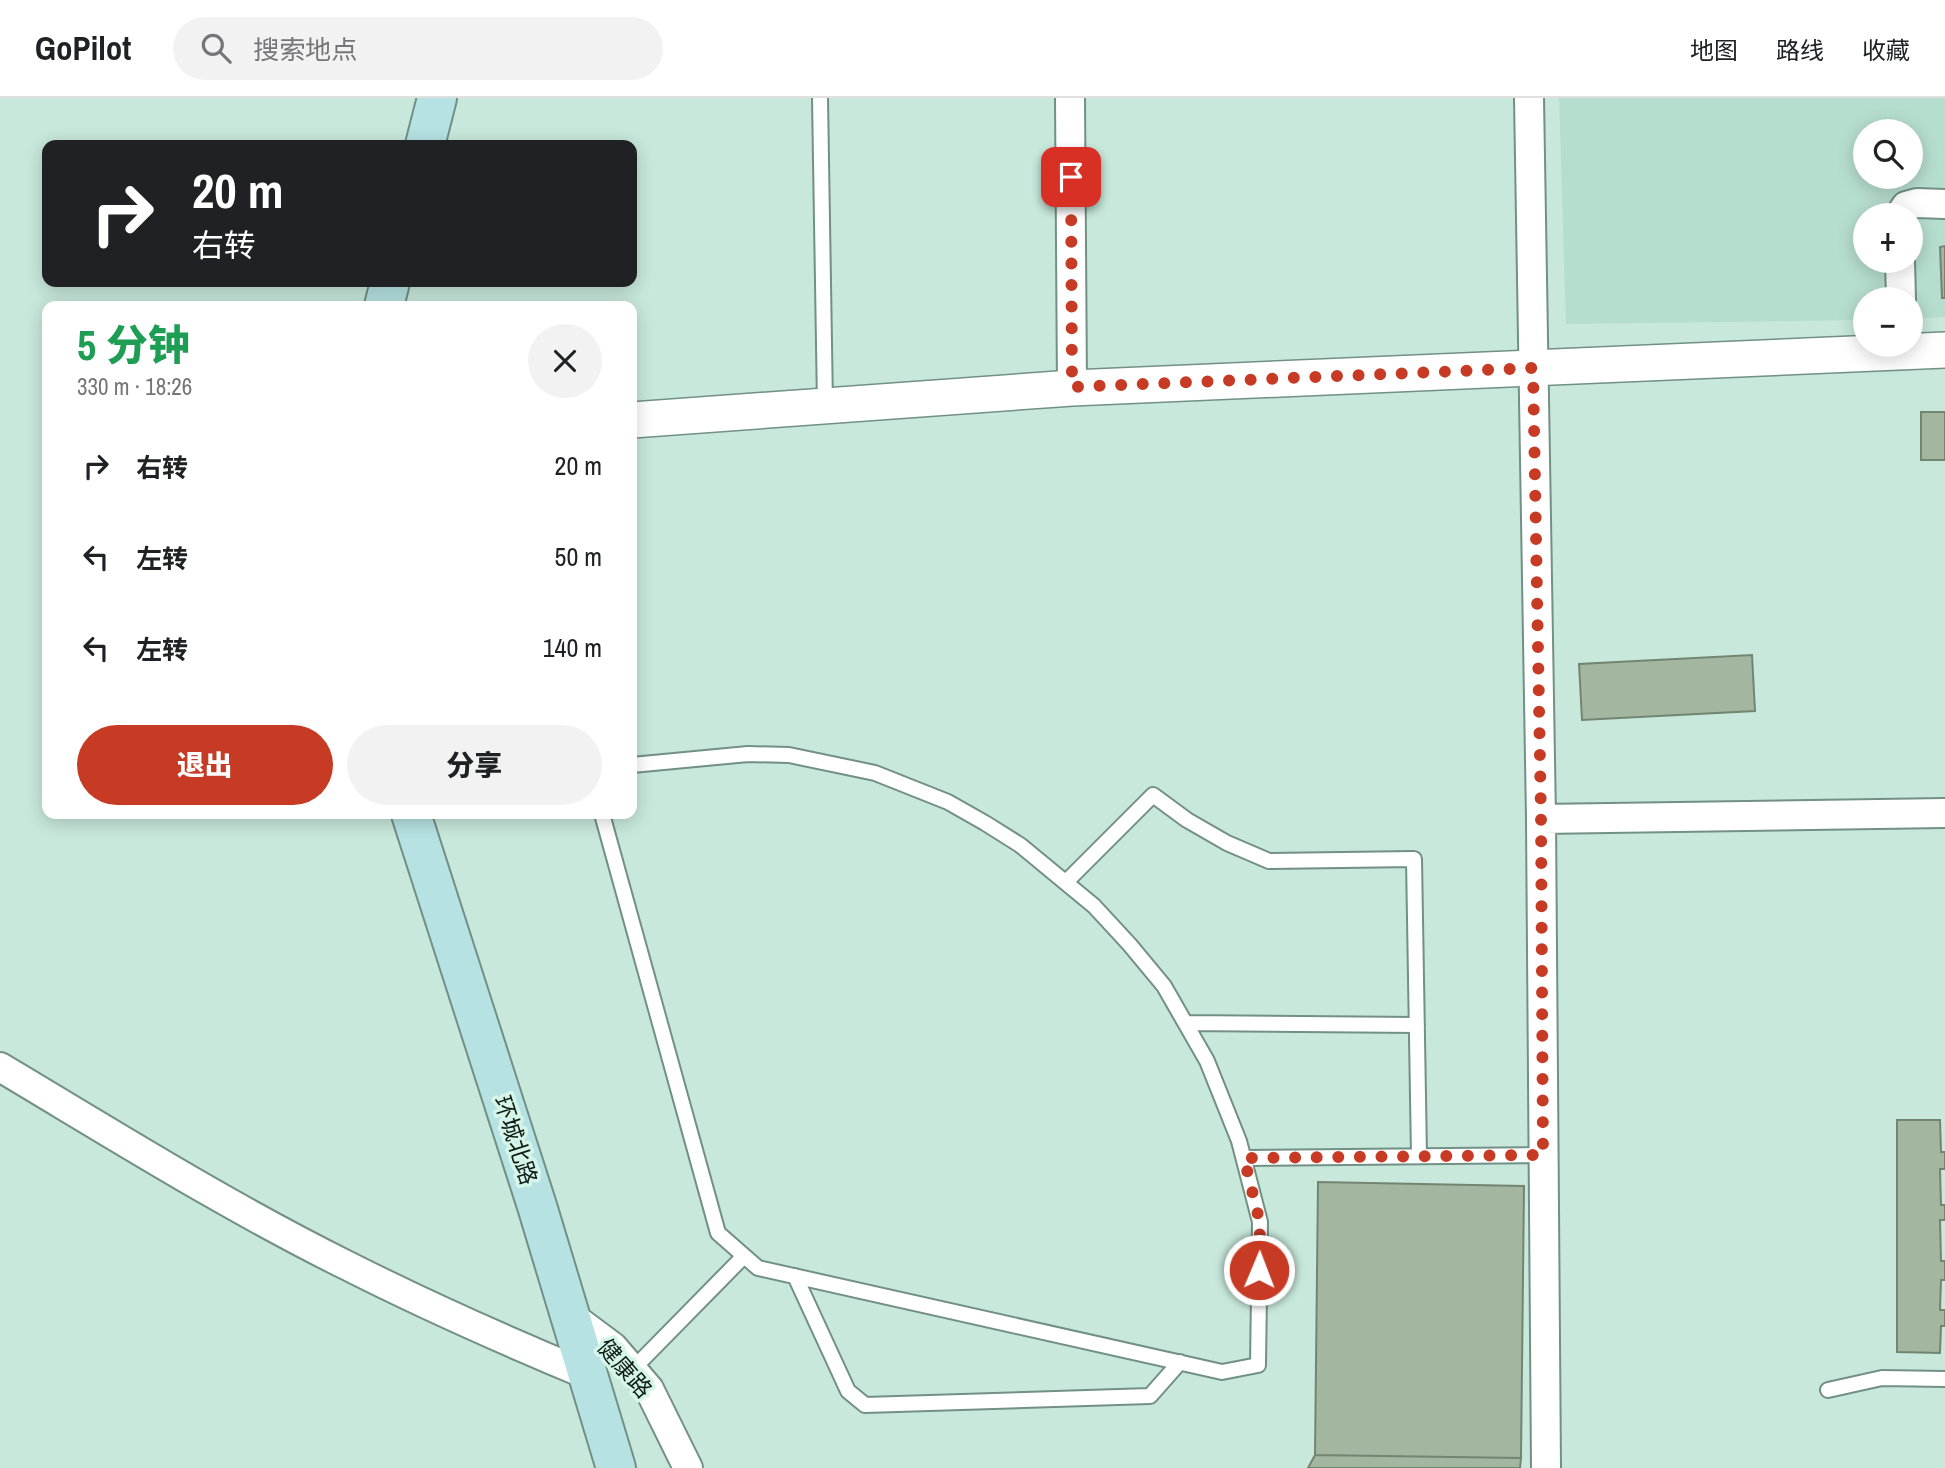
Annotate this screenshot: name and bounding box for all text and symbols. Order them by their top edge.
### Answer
search box [173,17,663,80]
text: GoPilot [35,26,131,70]
icon: search [197,29,235,67]
text: 搜索地点 [253,32,357,67]
text: 地图 [1690,34,1738,66]
text: 路线 [1776,34,1824,66]
text: 收藏 [1862,34,1910,66]
map controls [1853,119,1923,357]
button: search [1853,119,1923,189]
pin [1041,147,1101,207]
text: 20 m [192,157,284,223]
icon: arrive [1052,158,1090,196]
icon: right [77,168,168,259]
button: + [1853,203,1923,273]
text: 右转 [192,224,256,267]
button: − [1853,287,1923,357]
text: 5 分钟 [77,317,190,373]
button: close [528,324,602,398]
text: 330 m · 18:26 [77,371,192,402]
icon: right [77,447,115,485]
text: 20 m [555,448,602,483]
text: 右转 [136,450,188,485]
icon: left [77,538,115,576]
text: 50 m [555,539,602,574]
text: 左转 [136,541,188,576]
icon: left [77,629,115,667]
text: 140 m [543,630,602,665]
text: 左转 [136,632,188,667]
button: 退出 [77,725,333,805]
button: 分享 [347,725,602,805]
street label: 环城北路 [487,1091,545,1189]
position arrow [1222,1233,1296,1307]
street label: 健康路 [591,1332,659,1404]

